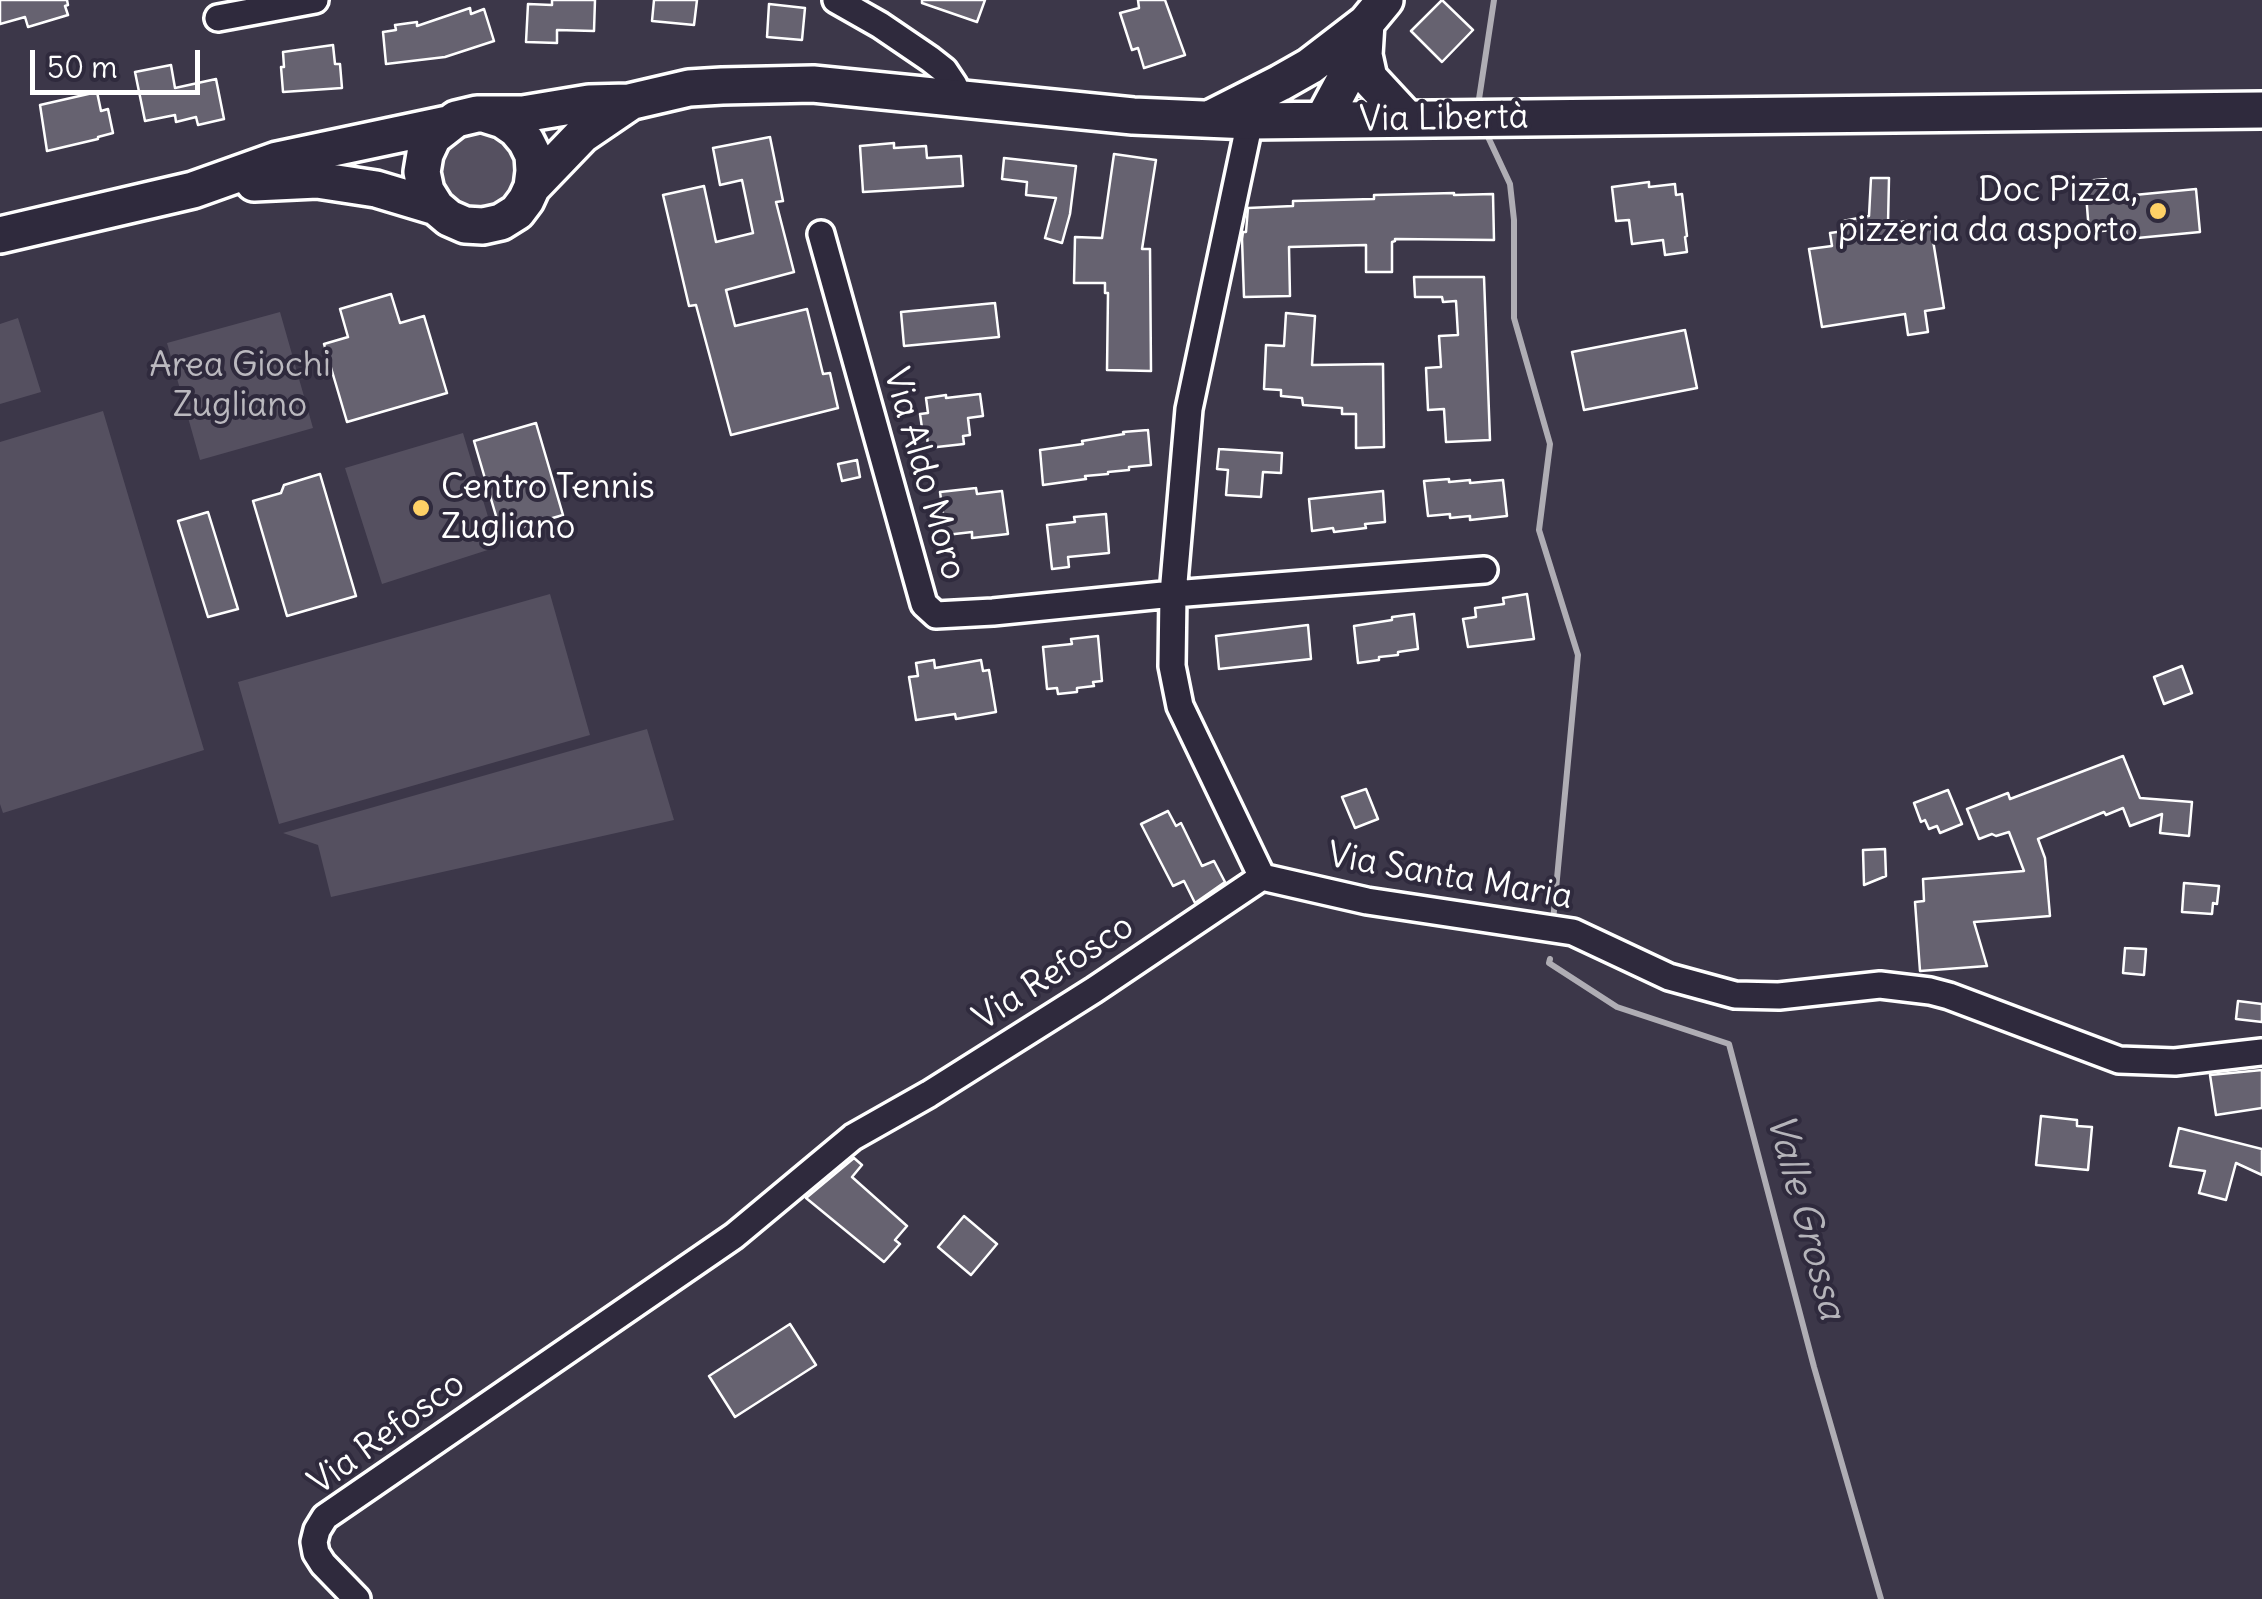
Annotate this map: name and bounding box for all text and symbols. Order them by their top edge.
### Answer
scale bar [35,30,205,92]
text: 50 m [47,48,117,86]
street label: Via Libertà [1359,97,1529,141]
place label: Doc Pizza, pizzeria da asporto [1838,170,2138,252]
marker: Doc Pizza, pizzeria da asporto [2147,200,2169,222]
park label: Area Giochi Zugliano [149,345,331,427]
street label: Via Aldo Moro [874,363,974,585]
place label: Centro Tennis Zugliano [441,467,655,549]
marker: Centro Tennis Zugliano [410,497,432,519]
street label: Via Santa Maria [1324,835,1576,919]
street label: Via Refosco [966,906,1142,1040]
water label: Valle Grossa [1756,1109,1854,1325]
street label: Via Refosco [301,1363,473,1505]

